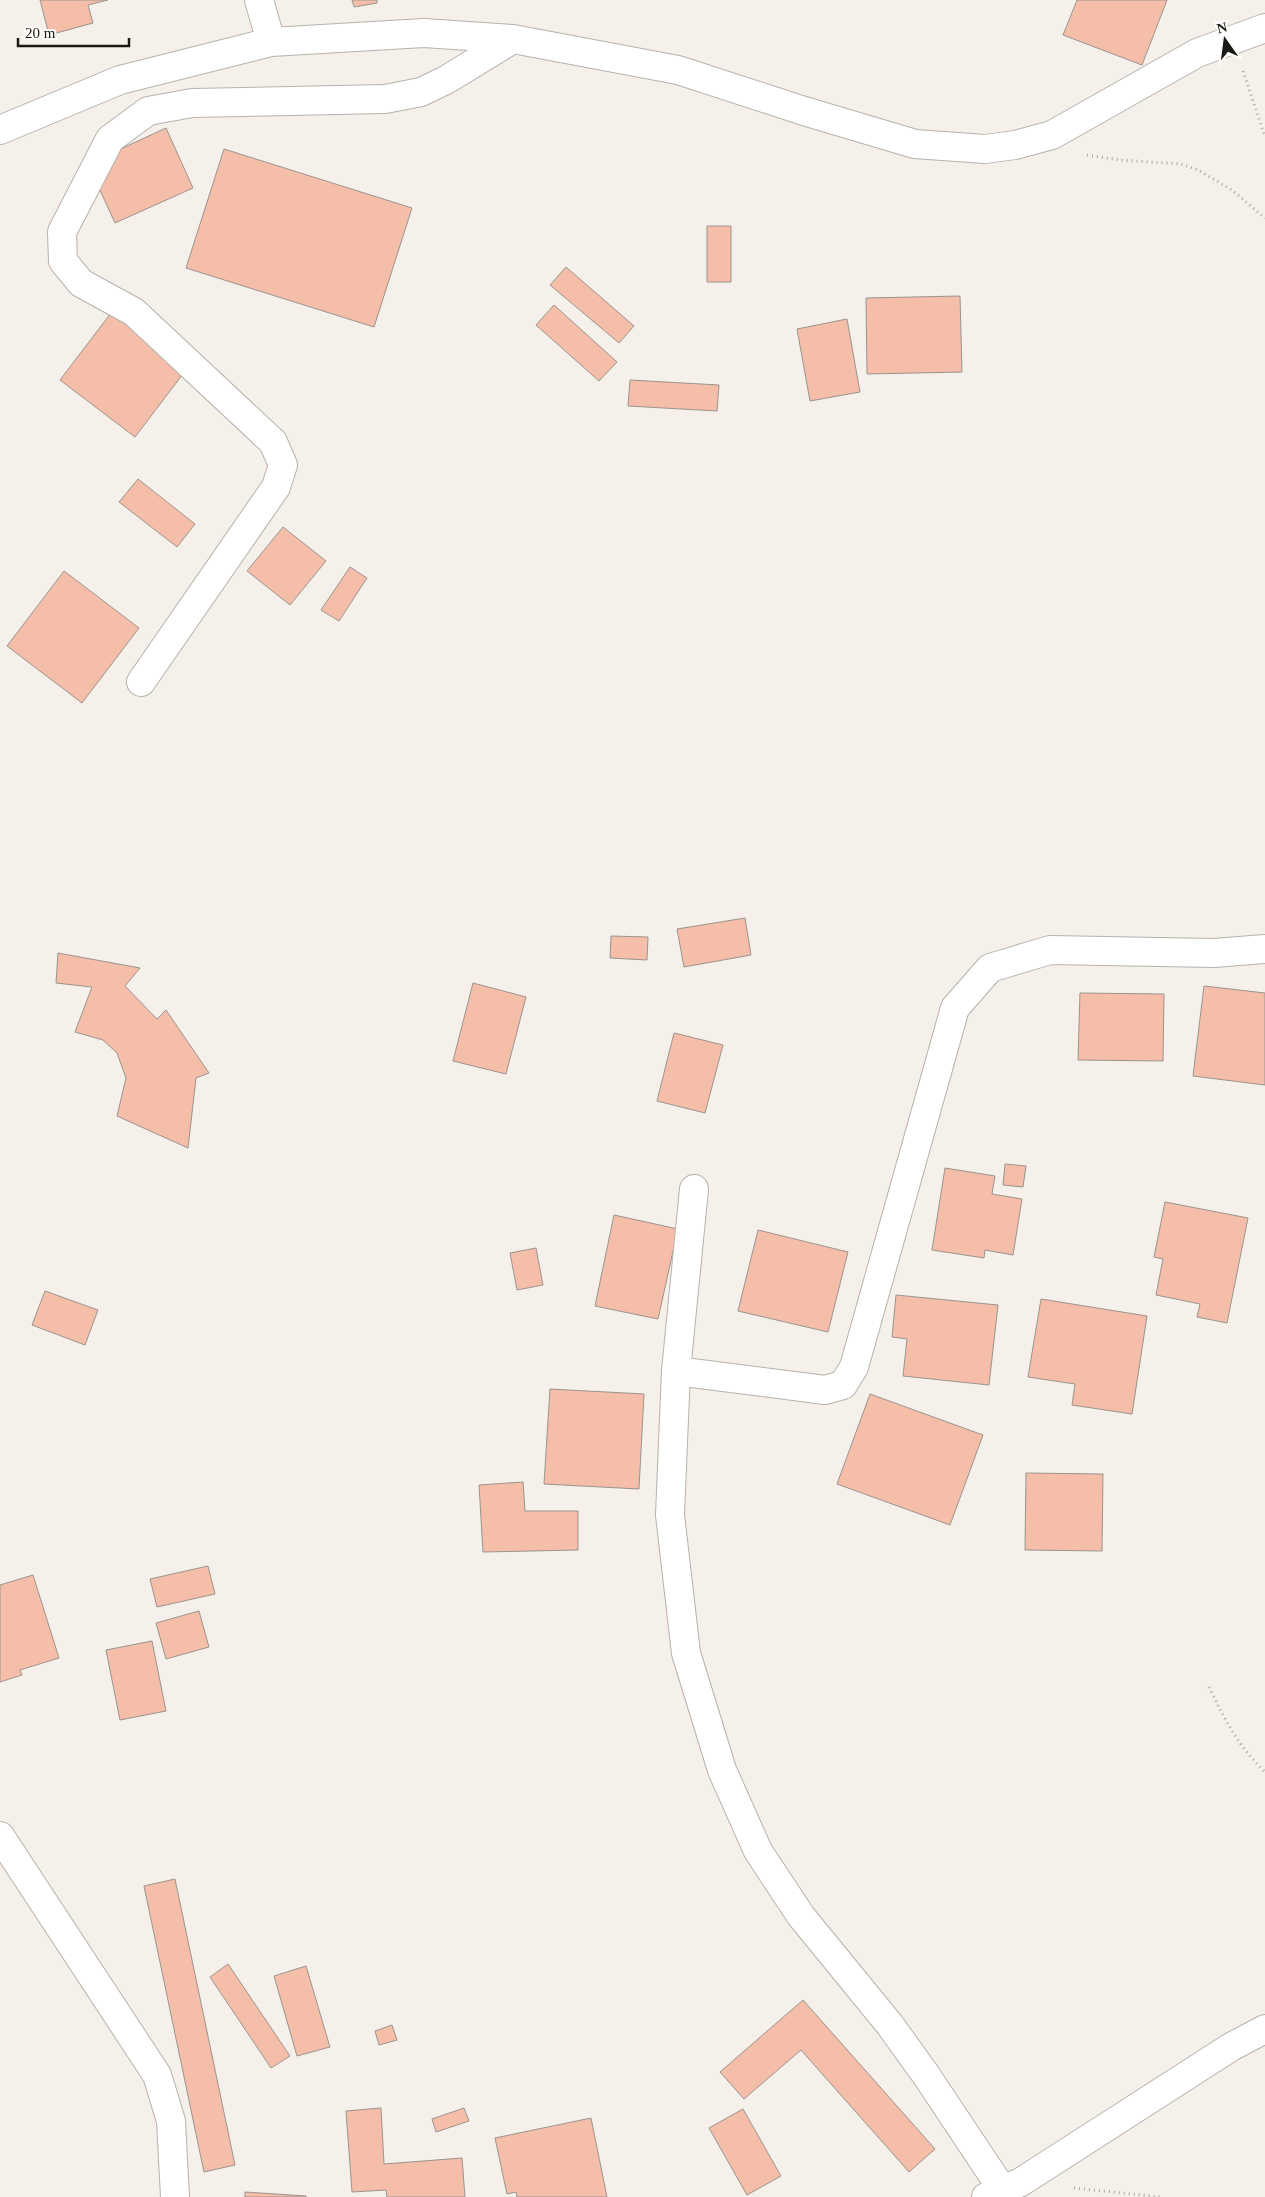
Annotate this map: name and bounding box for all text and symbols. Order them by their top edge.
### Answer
scale bar [18,15,129,47]
north arrow [1200,15,1250,65]
text: N [1215,19,1229,36]
text: 20 m [25,25,56,41]

